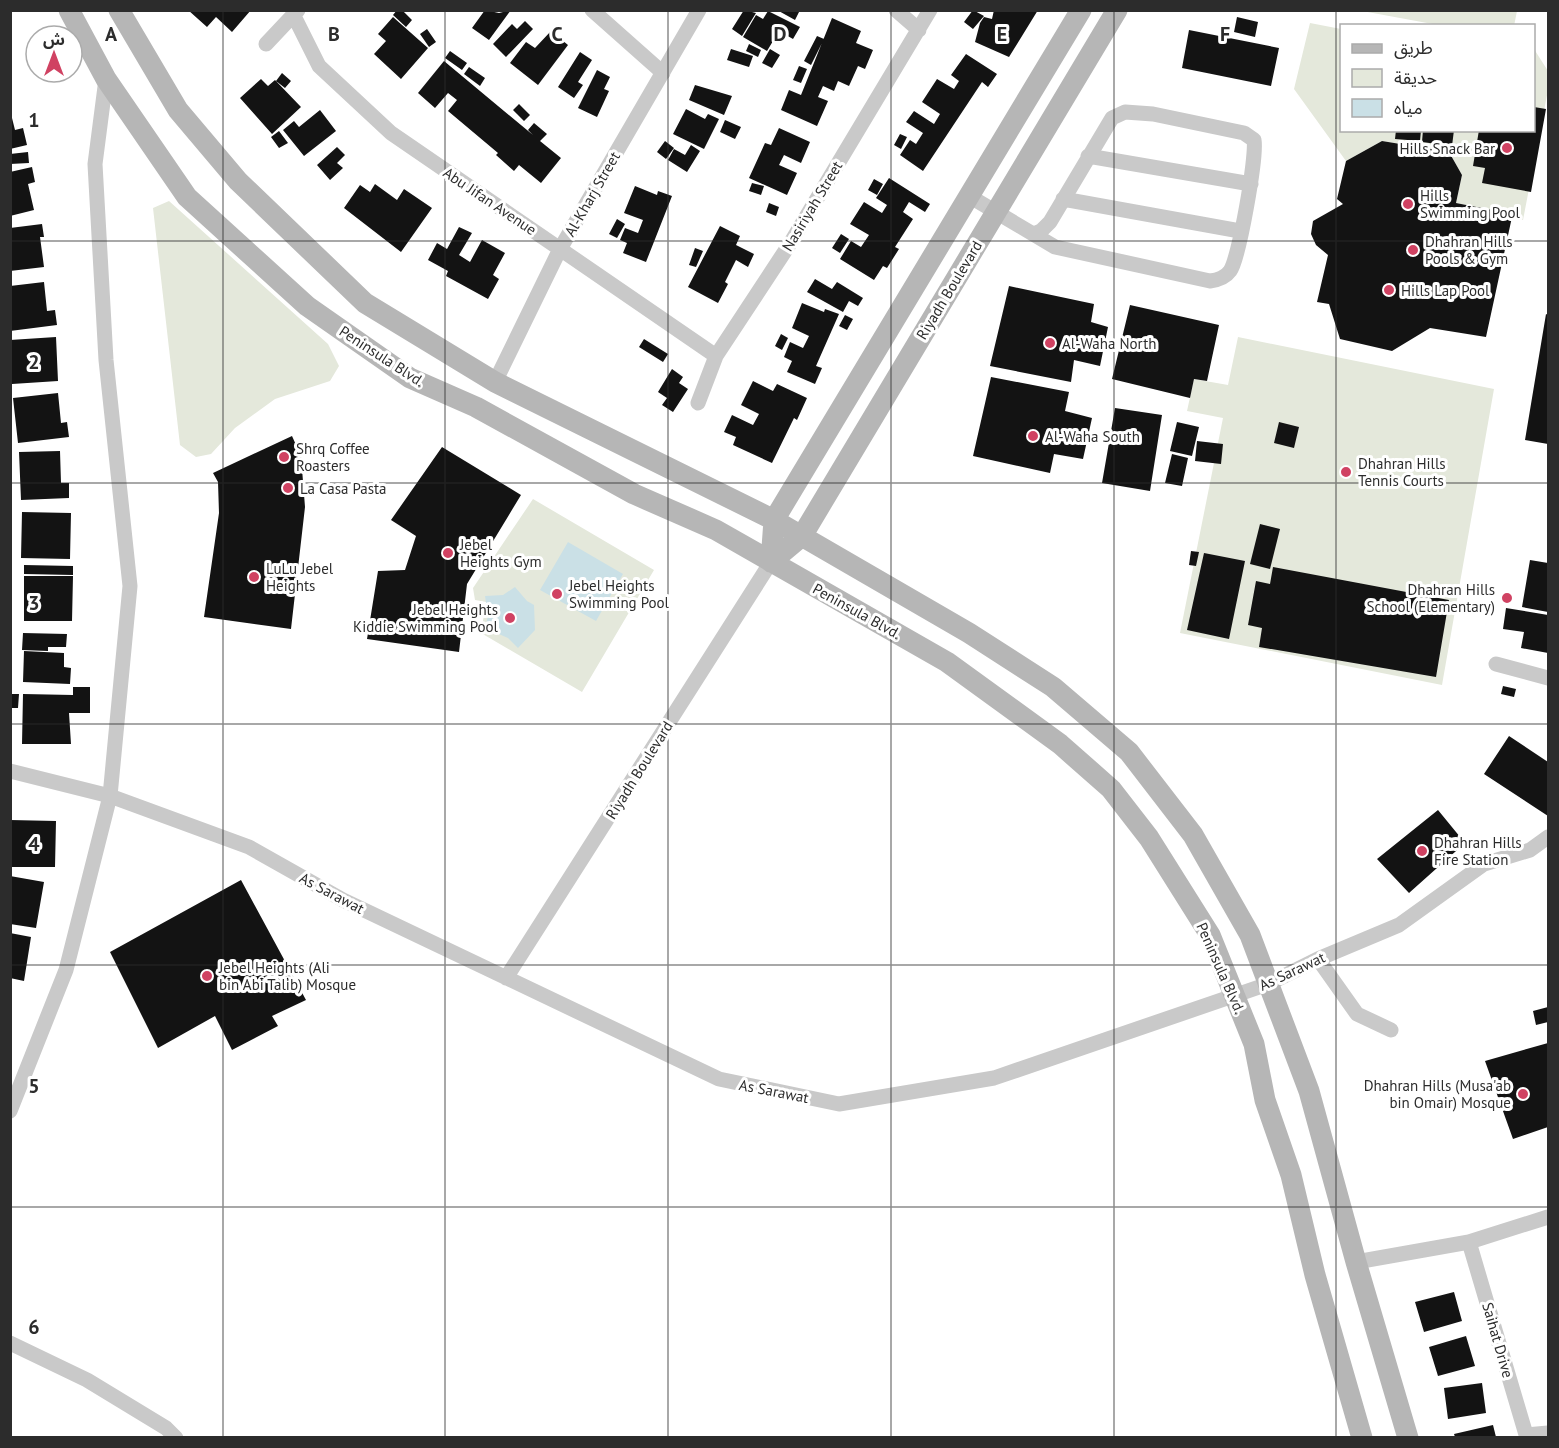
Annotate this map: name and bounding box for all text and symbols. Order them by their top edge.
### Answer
text: A [105,21,118,47]
text: B [328,21,340,47]
text: C [551,21,563,47]
text: D [774,21,787,47]
text: E [997,21,1007,47]
text: F [1220,21,1230,47]
north arrow [24,24,84,84]
legend [1340,24,1535,132]
text: ش [43,29,65,49]
text: طريق [1394,36,1433,59]
text: حديقة [1394,66,1437,89]
text: مياه [1394,96,1423,119]
text: 1 [28,107,40,133]
place label: Hills Snack Bar [1399,139,1495,158]
marker: Hills Snack Bar [1500,141,1514,155]
street label: Al-Kharj Street [560,148,624,240]
street label: Nasiriyah Street [778,157,846,255]
street label: Abu Jifan Avenue [440,163,540,239]
place label: Hills Swimming Pool [1420,186,1521,222]
marker: Hills Swimming Pool [1401,197,1415,211]
place label: Dhahran Hills Pools & Gym [1425,232,1513,268]
street label: Riyadh Boulevard [912,237,986,343]
marker: Dhahran Hills Pools & Gym [1406,243,1420,257]
place label: Hills Lap Pool [1401,281,1490,300]
marker: Hills Lap Pool [1382,283,1396,297]
street label: Peninsula Blvd. [336,321,428,391]
place label: Al-Waha North [1062,334,1156,353]
marker: Al-Waha North [1043,336,1057,350]
text: 2 [28,349,40,375]
place label: Al-Waha South [1045,427,1140,446]
marker: Al-Waha South [1026,429,1040,443]
place label: Shrq Coffee Roasters [296,439,370,475]
marker: Shrq Coffee Roasters [277,450,291,464]
place label: Dhahran Hills Tennis Courts [1358,454,1446,490]
marker: Dhahran Hills Tennis Courts [1339,465,1353,479]
place label: La Casa Pasta [300,479,387,498]
marker: La Casa Pasta [281,481,295,495]
place label: Jebel Heights Gym [459,535,542,571]
marker: Jebel Heights Gym [441,546,455,560]
place label: LuLu Jebel Heights [266,559,334,595]
marker: LuLu Jebel Heights [247,570,261,584]
place label: Jebel Heights Swimming Pool [568,576,670,612]
street label: Peninsula Blvd. [810,579,904,643]
place label: Dhahran Hills School (Elementary) [1367,580,1495,616]
marker: Jebel Heights Swimming Pool [550,587,564,601]
text: 3 [28,590,40,616]
marker: Dhahran Hills School (Elementary) [1500,591,1514,605]
place label: Jebel Heights Kiddie Swimming Pool [353,600,499,636]
marker: Jebel Heights Kiddie Swimming Pool [503,611,517,625]
street label: Riyadh Boulevard [601,717,677,823]
text: 4 [28,831,40,857]
place label: Dhahran Hills Fire Station [1434,833,1522,869]
marker: Dhahran Hills Fire Station [1415,844,1429,858]
street label: As Sarawat [296,868,368,918]
street label: Peninsula Blvd. [1192,919,1250,1017]
street label: As Sarawat [1256,947,1328,995]
place label: Jebel Heights (Ali bin Abi Talib) Mosque [218,958,356,994]
marker: Jebel Heights (Ali bin Abi Talib) Mosque [200,969,214,983]
text: 5 [28,1073,40,1099]
street label: As Sarawat [738,1075,810,1107]
place label: Dhahran Hills (Musa'ab bin Omair) Mosque [1364,1076,1511,1112]
marker: Dhahran Hills (Musa'ab bin Omair) Mosque [1516,1087,1530,1101]
street label: Saihat Drive [1478,1300,1518,1380]
text: 6 [28,1314,40,1340]

